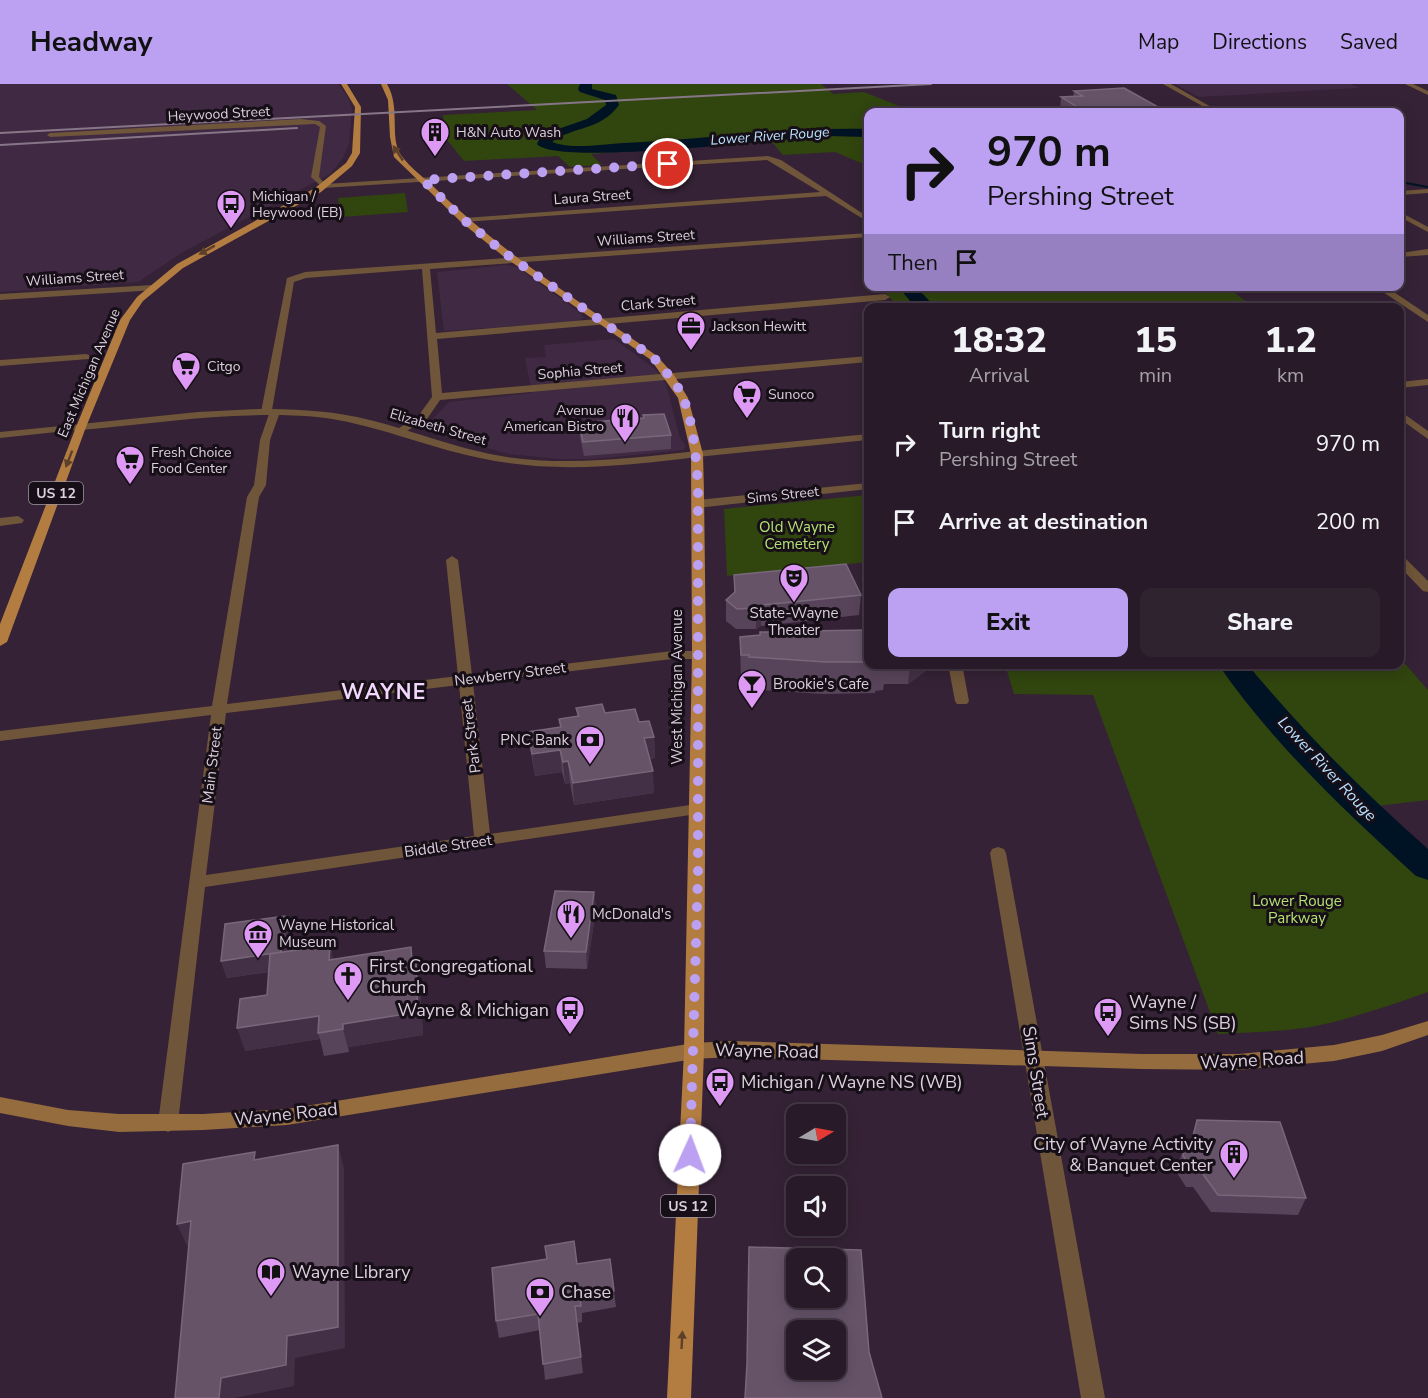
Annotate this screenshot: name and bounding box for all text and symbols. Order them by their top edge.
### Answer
text: Headway [30,23,152,61]
text: Map [1138,28,1179,56]
text: Directions [1212,28,1307,56]
text: Saved [1340,28,1398,56]
street label: Heywood Street [167,102,271,126]
building icon: H&N Auto Wash [419,116,451,158]
water label: Lower River Rouge [710,122,831,150]
place label: H&N Auto Wash [456,123,561,142]
text: 970 m [987,124,1111,181]
icon: right [888,132,966,210]
pin [642,138,693,189]
one-way arrow [393,145,404,162]
icon: arrive [651,147,684,180]
text: Pershing Street [987,178,1174,215]
street label: Laura Street [553,185,631,209]
place label: Michigan / Heywood (EB) [252,187,343,222]
bus stop icon: Michigan / Heywood (EB) [215,188,247,230]
street label: Williams Street [596,225,696,251]
one-way arrow [198,245,215,255]
icon: arrive [950,246,983,279]
text: Then [888,248,938,278]
street label: Williams Street [25,265,125,291]
street label: Clark Street [620,290,696,316]
street label: East Michigan Avenue [53,306,125,440]
office icon: Jackson Hewitt [675,310,707,352]
text: 18:32 [951,316,1047,365]
text: 15 [1134,316,1177,365]
text: 1.2 [1264,316,1317,365]
place label: Jackson Hewitt [711,317,806,336]
supermarket icon: Citgo [170,350,202,392]
place label: Citgo [207,357,241,376]
street label: Sophia Street [537,358,623,384]
text: Arrival [969,362,1029,389]
text: min [1139,362,1172,389]
text: km [1277,362,1304,389]
supermarket icon: Sunoco [731,378,763,420]
place label: Sunoco [768,385,815,404]
place label: Avenue American Bistro [504,401,604,436]
restaurant icon: Avenue American Bistro [609,402,641,444]
street label: Elizabeth Street [387,404,489,450]
text: Turn right [939,416,1040,446]
icon: right [888,428,921,461]
text: 970 m [1316,429,1380,459]
place label: Fresh Choice Food Center [151,443,231,478]
supermarket icon: Fresh Choice Food Center [114,444,146,486]
text: Pershing Street [939,446,1077,473]
one-way arrow [64,450,74,468]
road number: US 12 [29,482,83,504]
street label: Sims Street [746,482,820,508]
icon: arrive [888,506,921,539]
text: Arrive at destination [939,507,1148,537]
text: 200 m [1316,507,1380,537]
park label: Old Wayne Cemetery [759,517,835,554]
theatre icon: State-Wayne Theater [778,562,810,604]
button: Exit [888,588,1128,657]
button: Share [1140,588,1380,657]
place label: State-Wayne Theater [749,603,839,640]
street label: West Michigan Avenue [667,609,687,765]
street label: Newberry Street [453,657,568,691]
bar icon: Brookie's Cafe [736,668,768,710]
place label: Brookie's Cafe [773,674,869,694]
district label: WAYNE [341,678,427,706]
street label: Park Street [456,697,485,774]
water label: Lower River Rouge [1272,712,1382,827]
bank icon: PNC Bank [574,724,606,766]
street label: Main Street [197,725,227,805]
place label: PNC Bank [500,730,569,750]
street label: Biddle Street [403,830,494,862]
park label: Lower Rouge Parkway [1252,891,1342,928]
restaurant icon: McDonald's [555,898,587,940]
place label: McDonald's [592,904,671,924]
place label: Wayne Historical Museum [279,915,395,952]
museum icon: Wayne Historical Museum [242,918,274,960]
place label: First Congregational Church [369,954,533,999]
church icon: First Congregational Church [332,960,364,1002]
place label: Wayne / Sims NS (SB) [1129,990,1237,1035]
bus stop icon: Wayne & Michigan [554,994,586,1036]
bus stop icon: Wayne / Sims NS (SB) [1092,996,1124,1038]
place label: Wayne & Michigan [397,998,549,1022]
street label: Sims Street [1017,1024,1055,1121]
street label: Wayne Road [715,1038,819,1064]
street label: Wayne Road [1200,1045,1304,1075]
bus stop icon: Michigan / Wayne NS (WB) [704,1066,736,1108]
place label: Michigan / Wayne NS (WB) [741,1070,963,1094]
street label: Wayne Road [233,1097,339,1131]
north arrow [786,1104,846,1164]
map controls [786,1104,846,1380]
position arrow [658,1123,722,1187]
place label: City of Wayne Activity & Banquet Center [1033,1132,1214,1177]
building icon: City of Wayne Activity & Banquet Center [1218,1138,1250,1180]
button: sound [786,1176,846,1236]
road number: US 12 [661,1195,715,1217]
button: search [786,1248,846,1308]
library icon: Wayne Library [255,1256,287,1298]
place label: Wayne Library [292,1260,411,1284]
bank icon: Chase [524,1276,556,1318]
place label: Chase [561,1280,611,1304]
button: layers [786,1320,846,1380]
one-way arrow [677,1330,687,1349]

